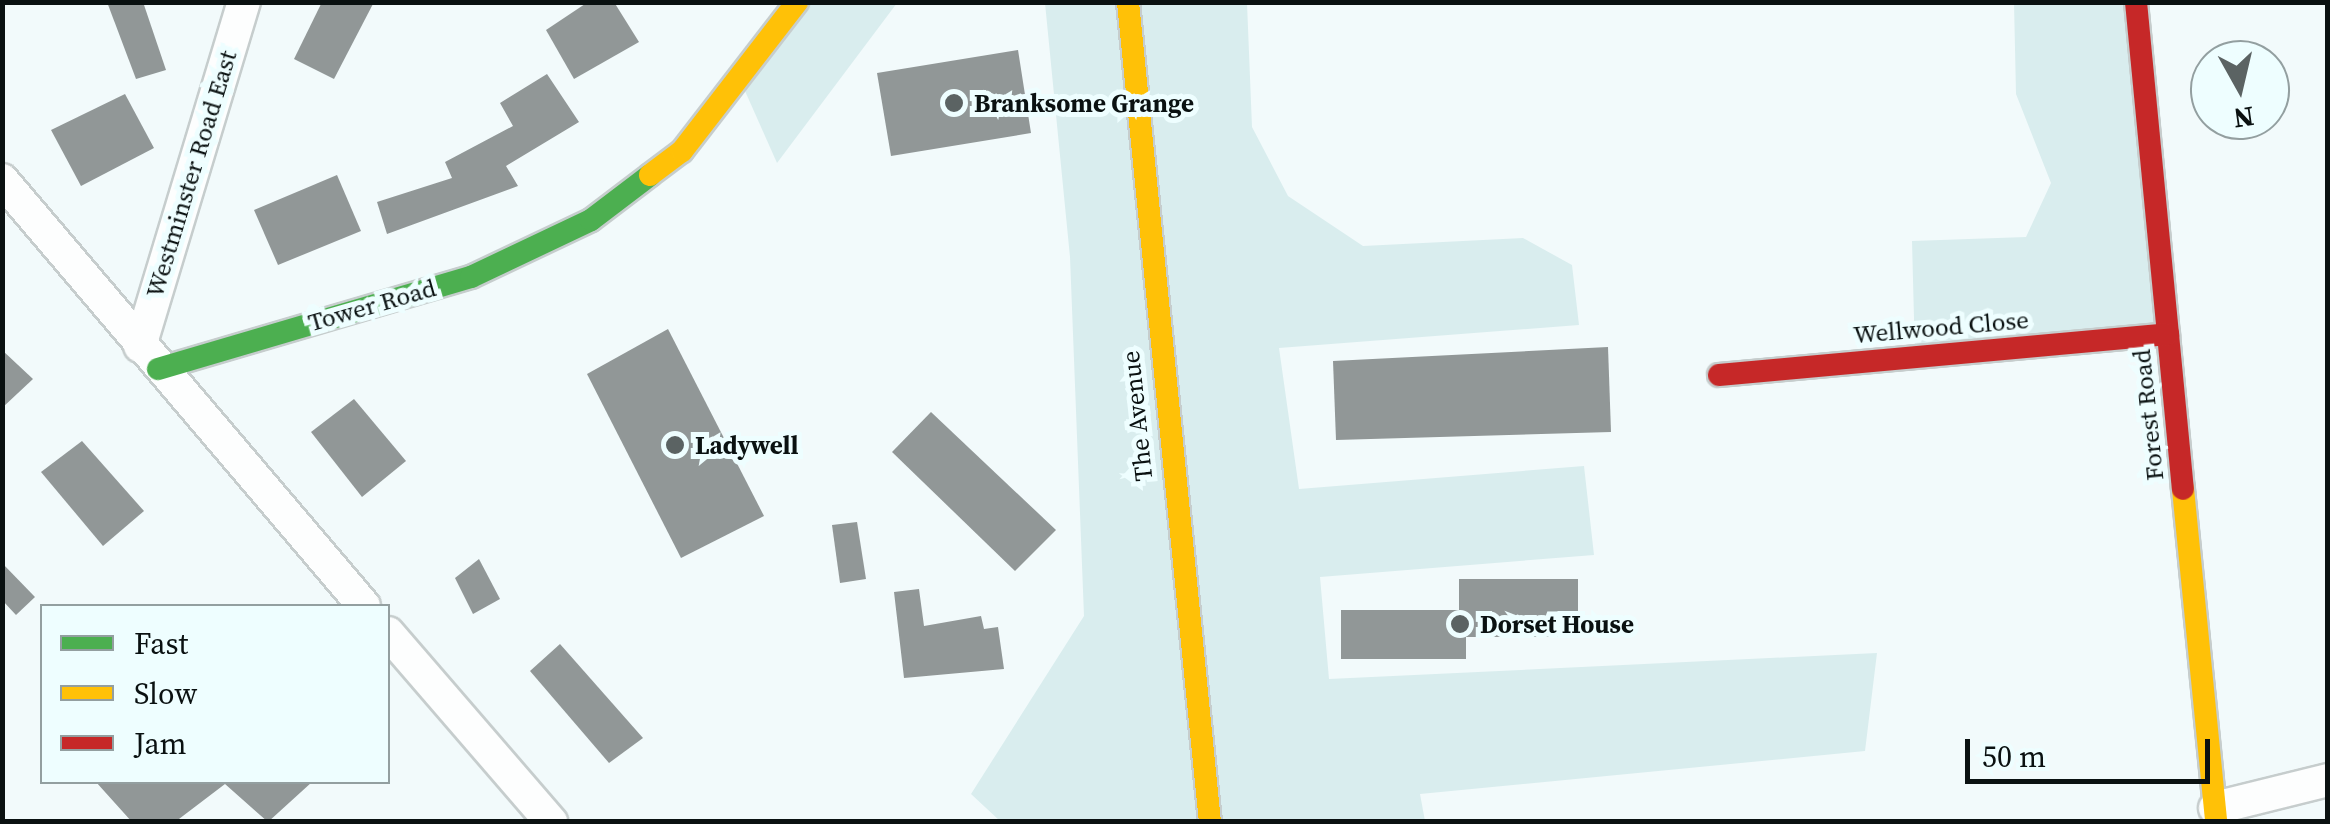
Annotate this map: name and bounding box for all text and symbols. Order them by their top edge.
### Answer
north arrow [2190,40,2290,140]
street label: Westminster Road East [139,47,243,301]
place label: Branksome Grange [974,88,1194,118]
marker: Branksome Grange [943,92,965,114]
text: N [2231,97,2257,138]
street label: Tower Road [305,272,439,338]
street label: Wellwood Close [1852,304,2030,350]
street label: Forest Road [2126,348,2170,482]
street label: The Avenue [1115,349,1159,483]
place label: Ladywell [695,430,799,460]
marker: Ladywell [664,434,686,456]
legend [40,604,390,784]
place label: Dorset House [1480,609,1634,639]
marker: Dorset House [1449,613,1471,635]
text: Fast [134,623,188,664]
text: Slow [134,673,197,714]
scale bar [1970,719,2215,781]
text: Jam [134,723,187,764]
text: 50 m [1982,736,2046,777]

